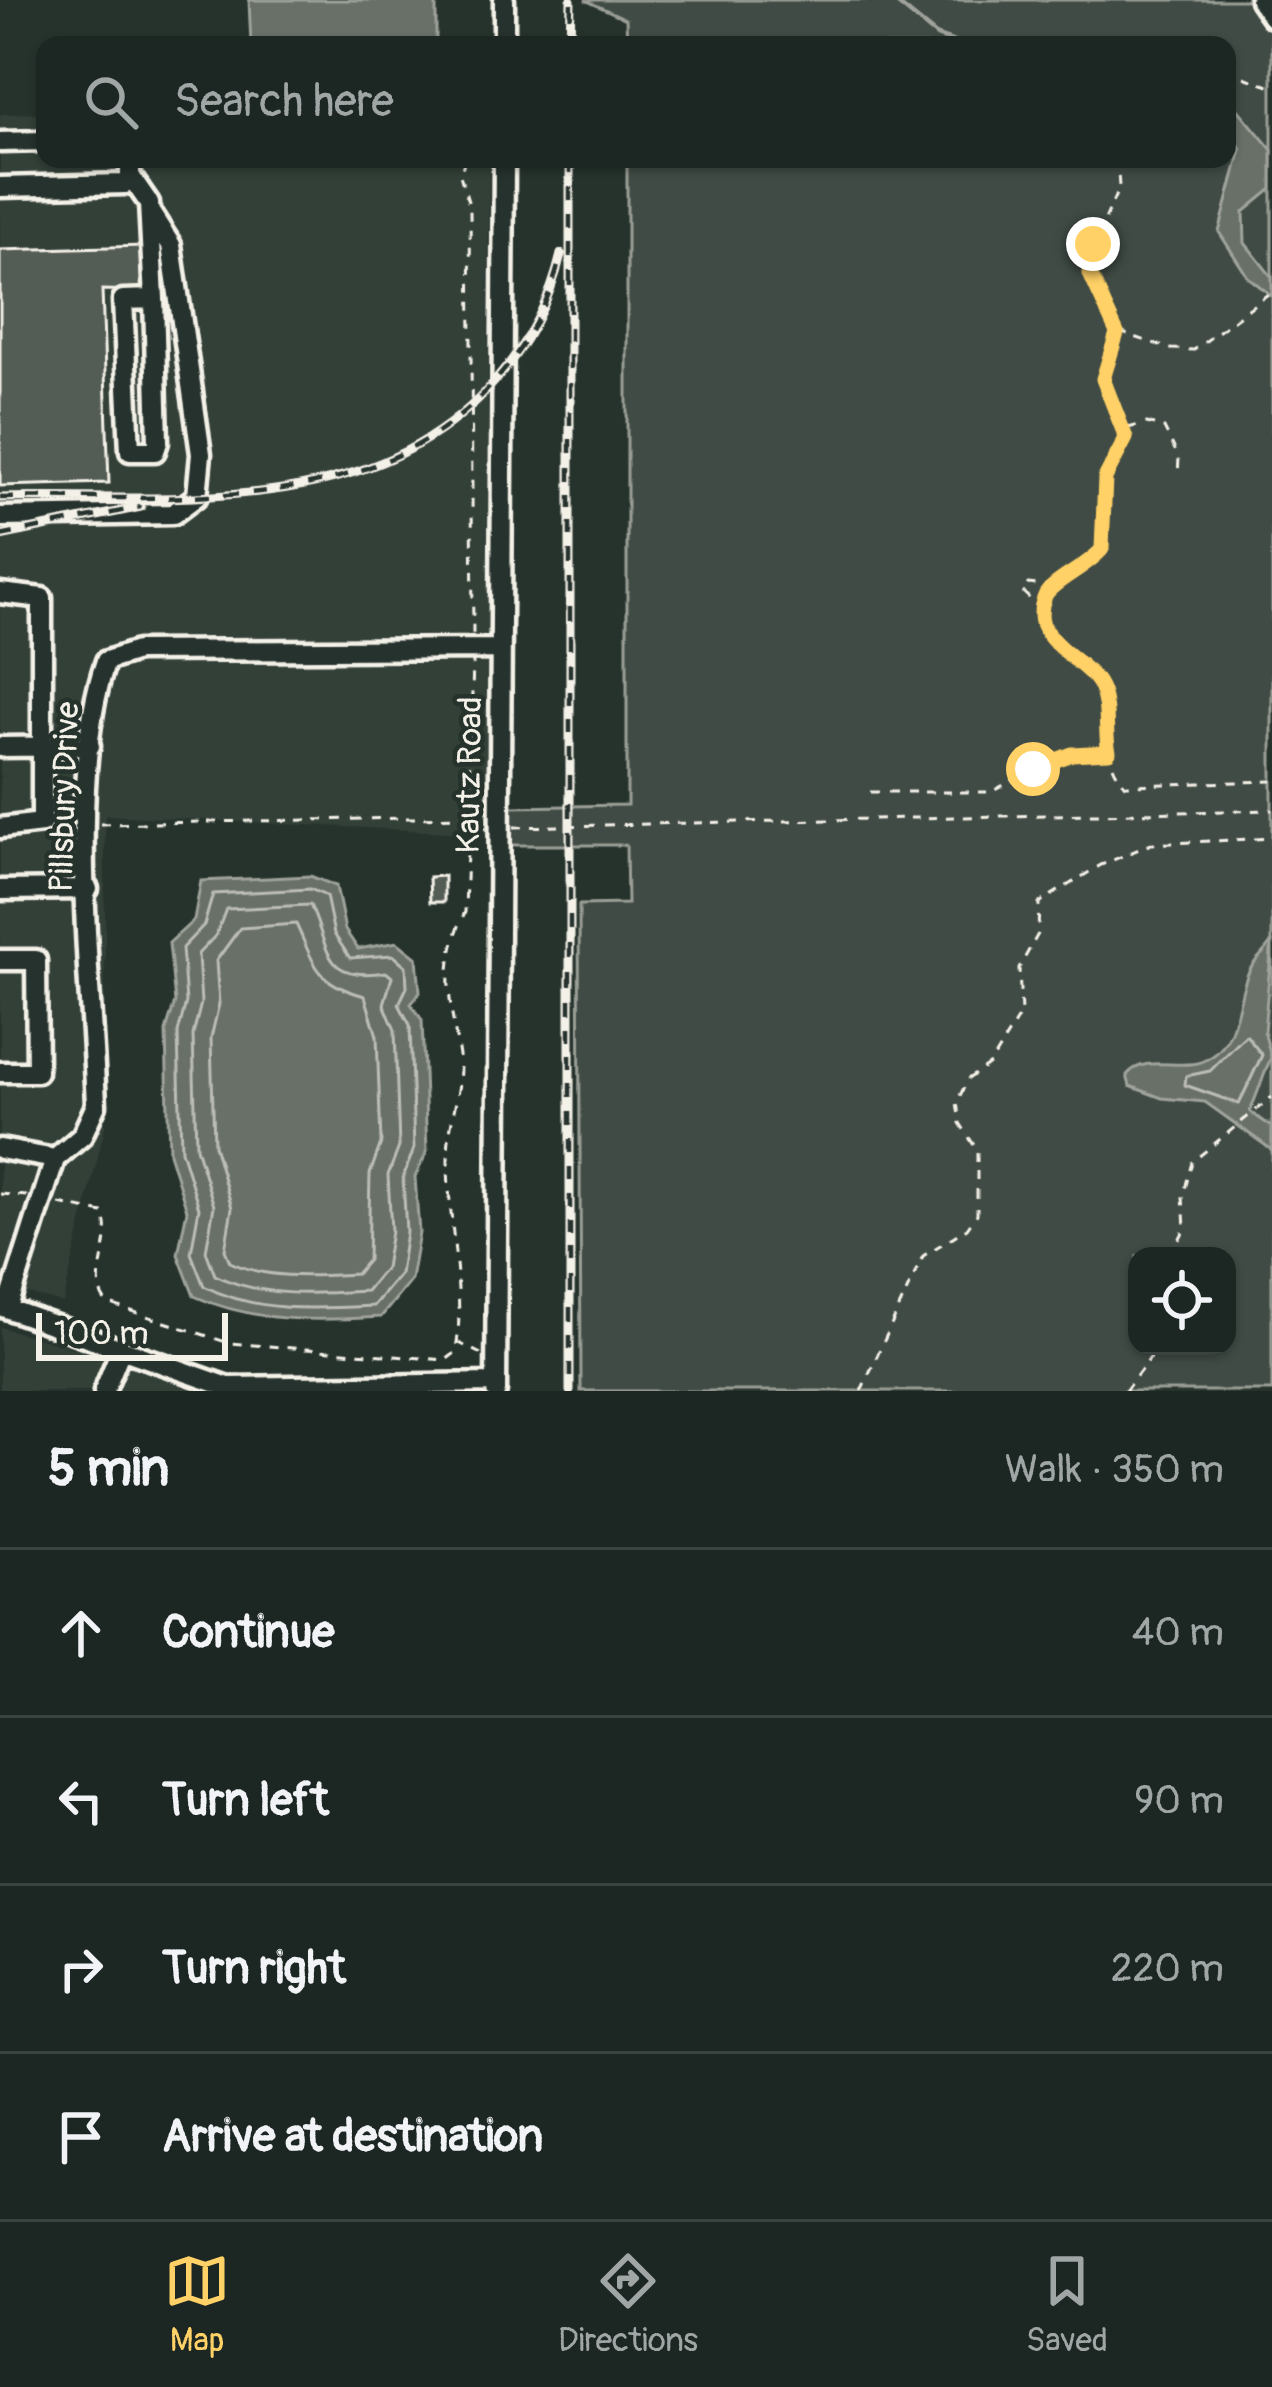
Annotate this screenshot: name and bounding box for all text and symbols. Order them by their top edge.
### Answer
search box [36,36,1236,168]
icon: search [78,69,144,135]
text: Search here [174,74,394,130]
route end [1066,217,1120,271]
street label: Kautz Road [448,696,491,854]
street label: Pillsbury Drive [41,701,88,893]
route start [1006,742,1060,796]
map controls [1128,1247,1236,1355]
button: locate [1128,1247,1236,1355]
scale bar [36,1307,228,1360]
text: 100 m [54,1313,148,1354]
text: 5 min [48,1437,169,1501]
text: Walk · 350 m [1005,1445,1224,1494]
icon: ahead [48,1600,114,1666]
text: Continue [162,1605,335,1661]
text: 40 m [1132,1608,1224,1657]
icon: left [48,1768,114,1834]
text: Turn left [162,1773,329,1829]
text: 90 m [1134,1776,1224,1825]
icon: right [48,1936,114,2002]
text: Turn right [162,1941,346,1997]
text: 220 m [1111,1944,1224,1993]
icon: arrive [48,2104,114,2170]
text: Arrive at destination [162,2109,543,2165]
tab: Map [164,2248,230,2361]
tab: Directions [558,2248,698,2361]
tab: Saved [1026,2248,1108,2361]

